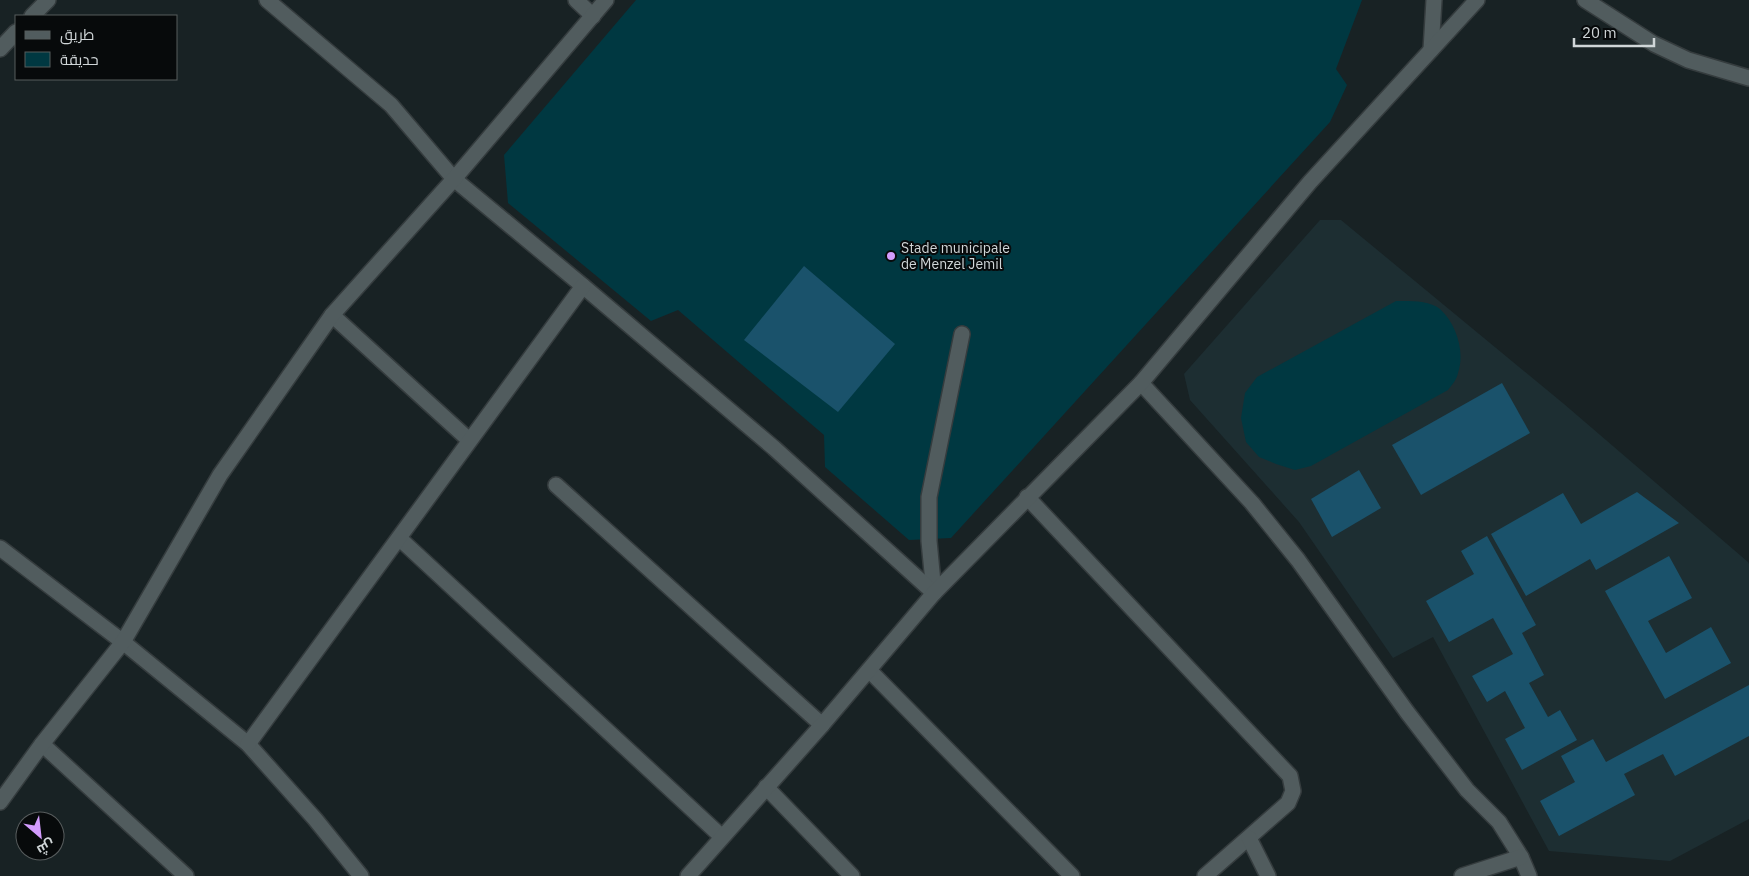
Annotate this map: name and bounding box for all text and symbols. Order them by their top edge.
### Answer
legend [15,15,178,80]
scale bar [1574,15,1654,47]
text: 20 m [1582,23,1617,42]
text: طريق [60,25,94,45]
text: حديقة [60,50,99,69]
place label: Stade municipale de Menzel Jemil [901,239,1010,273]
marker: Stade municipale de Menzel Jemil [885,250,897,262]
north arrow [15,811,65,861]
text: ش [34,835,58,860]

